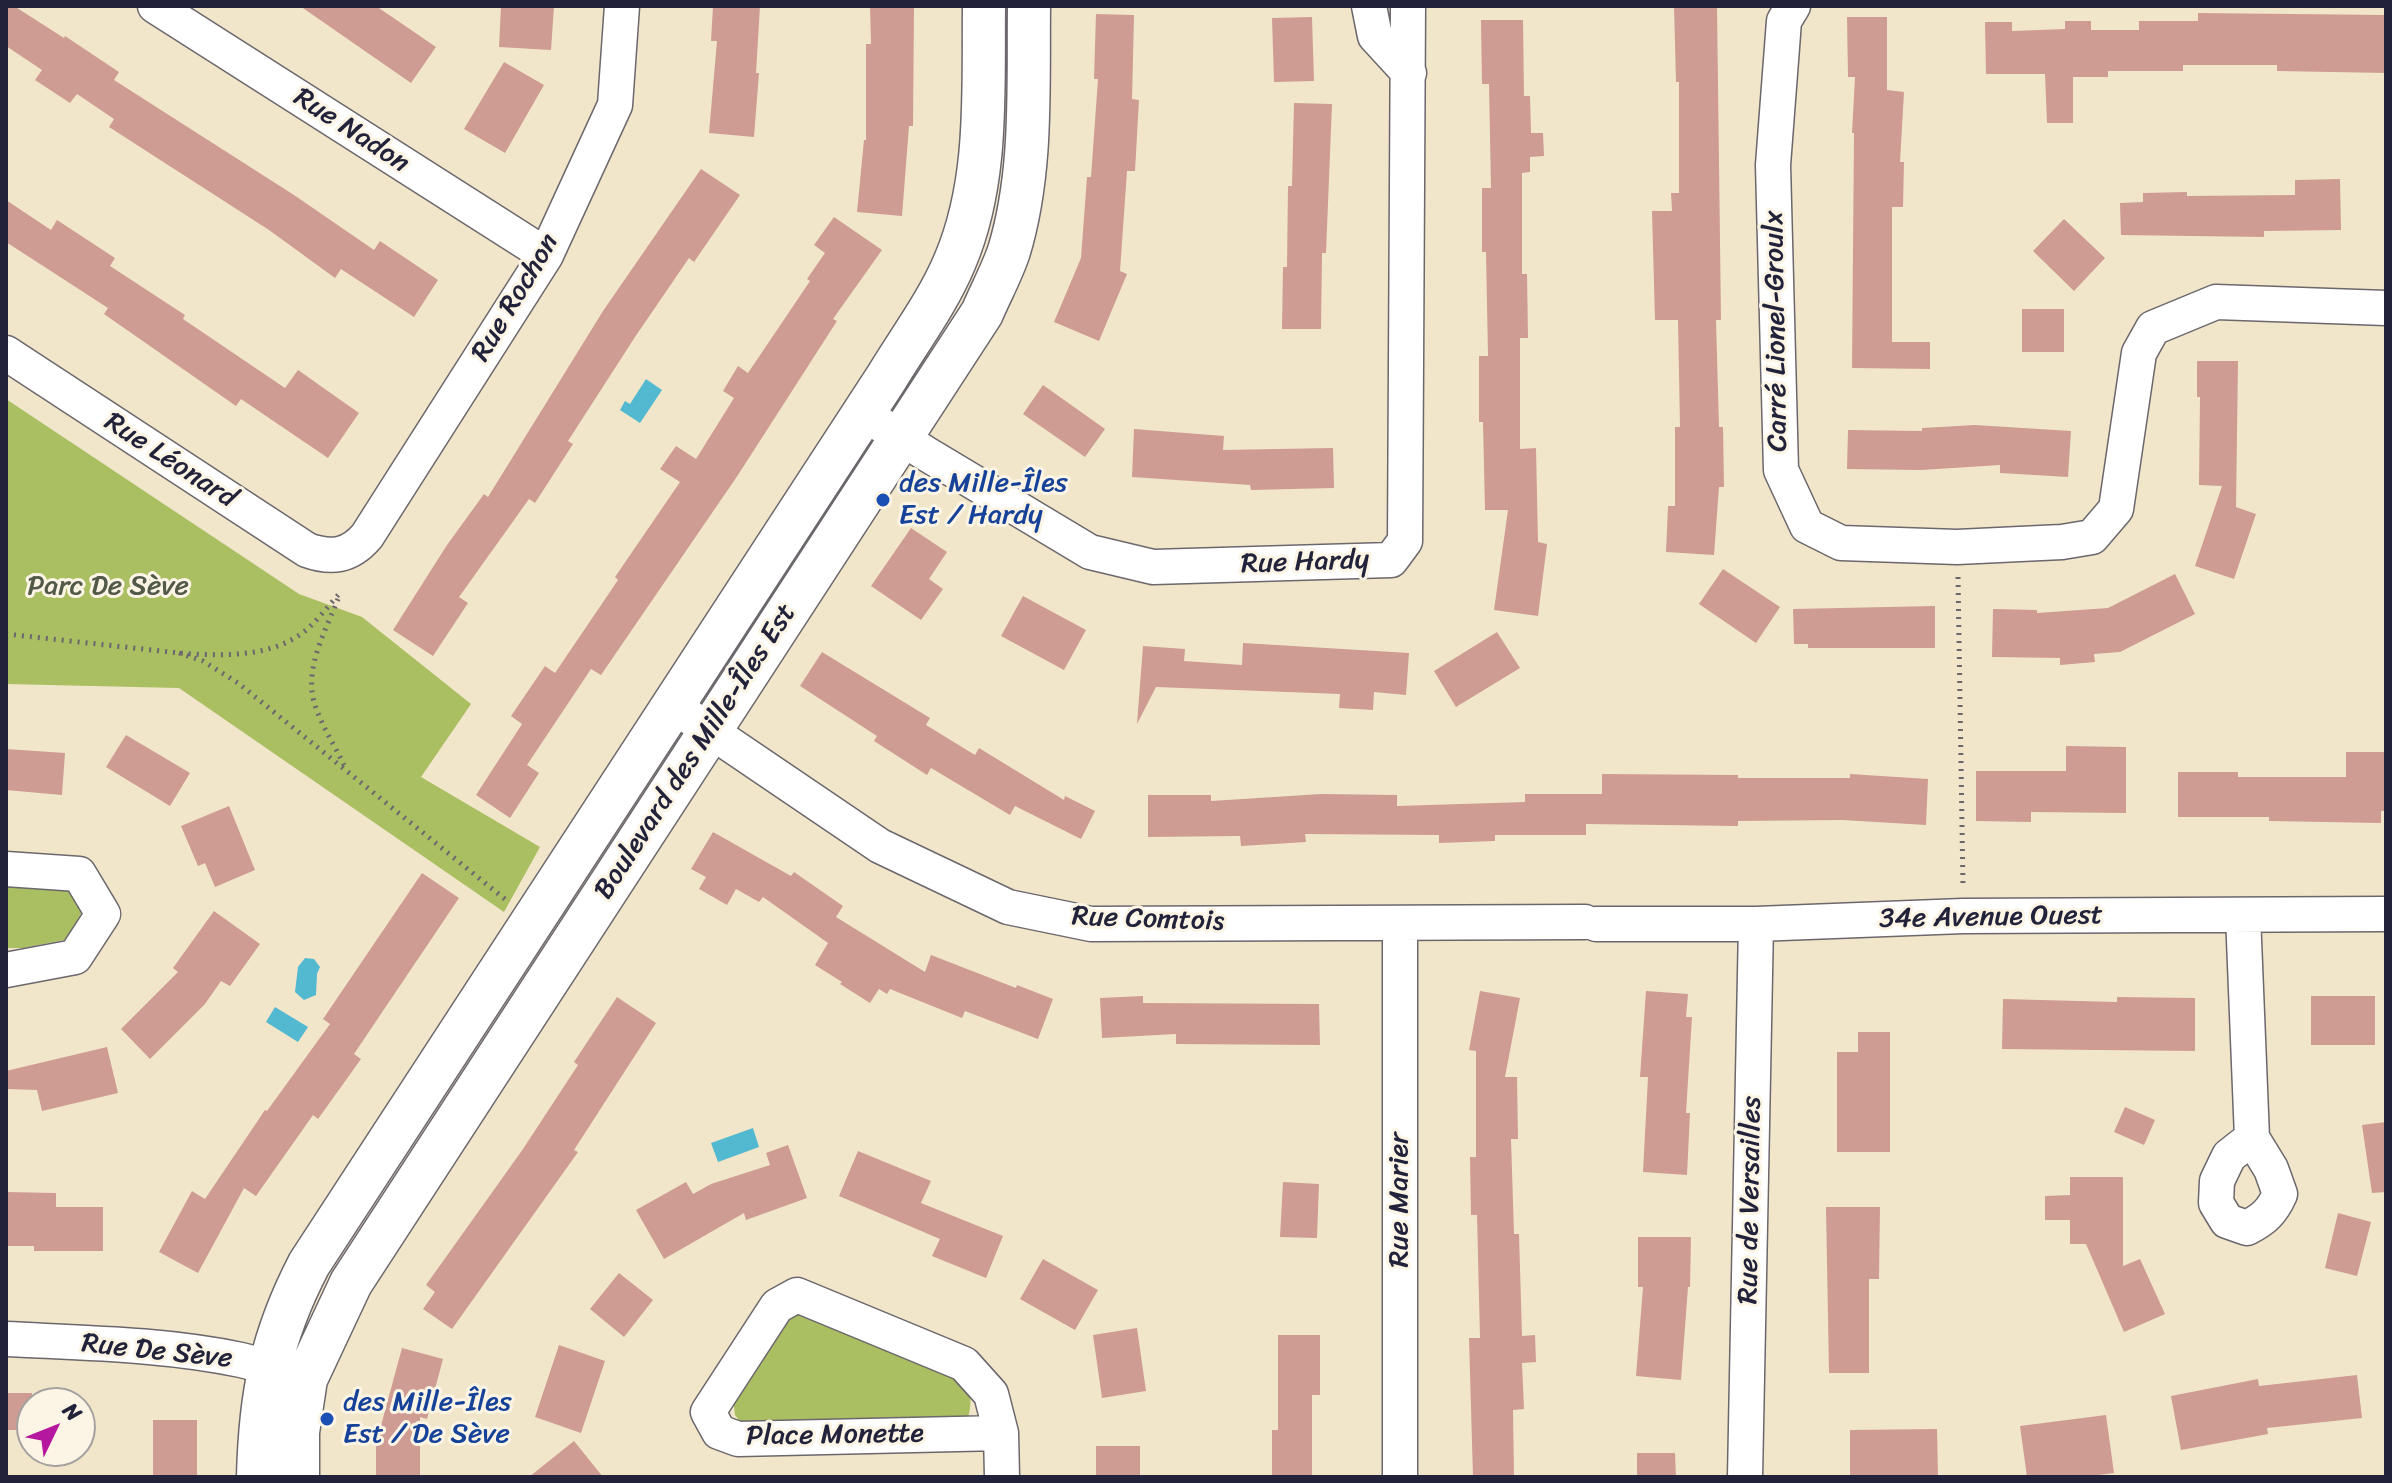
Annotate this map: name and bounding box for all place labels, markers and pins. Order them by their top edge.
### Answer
place label: des Mille-Îles Est / Hardy [899,467,1068,533]
marker: des Mille-Îles Est / Hardy [874,491,892,509]
place label: des Mille-Îles Est / De Sève [343,1386,512,1452]
marker: des Mille-Îles Est / De Sève [318,1410,336,1428]

